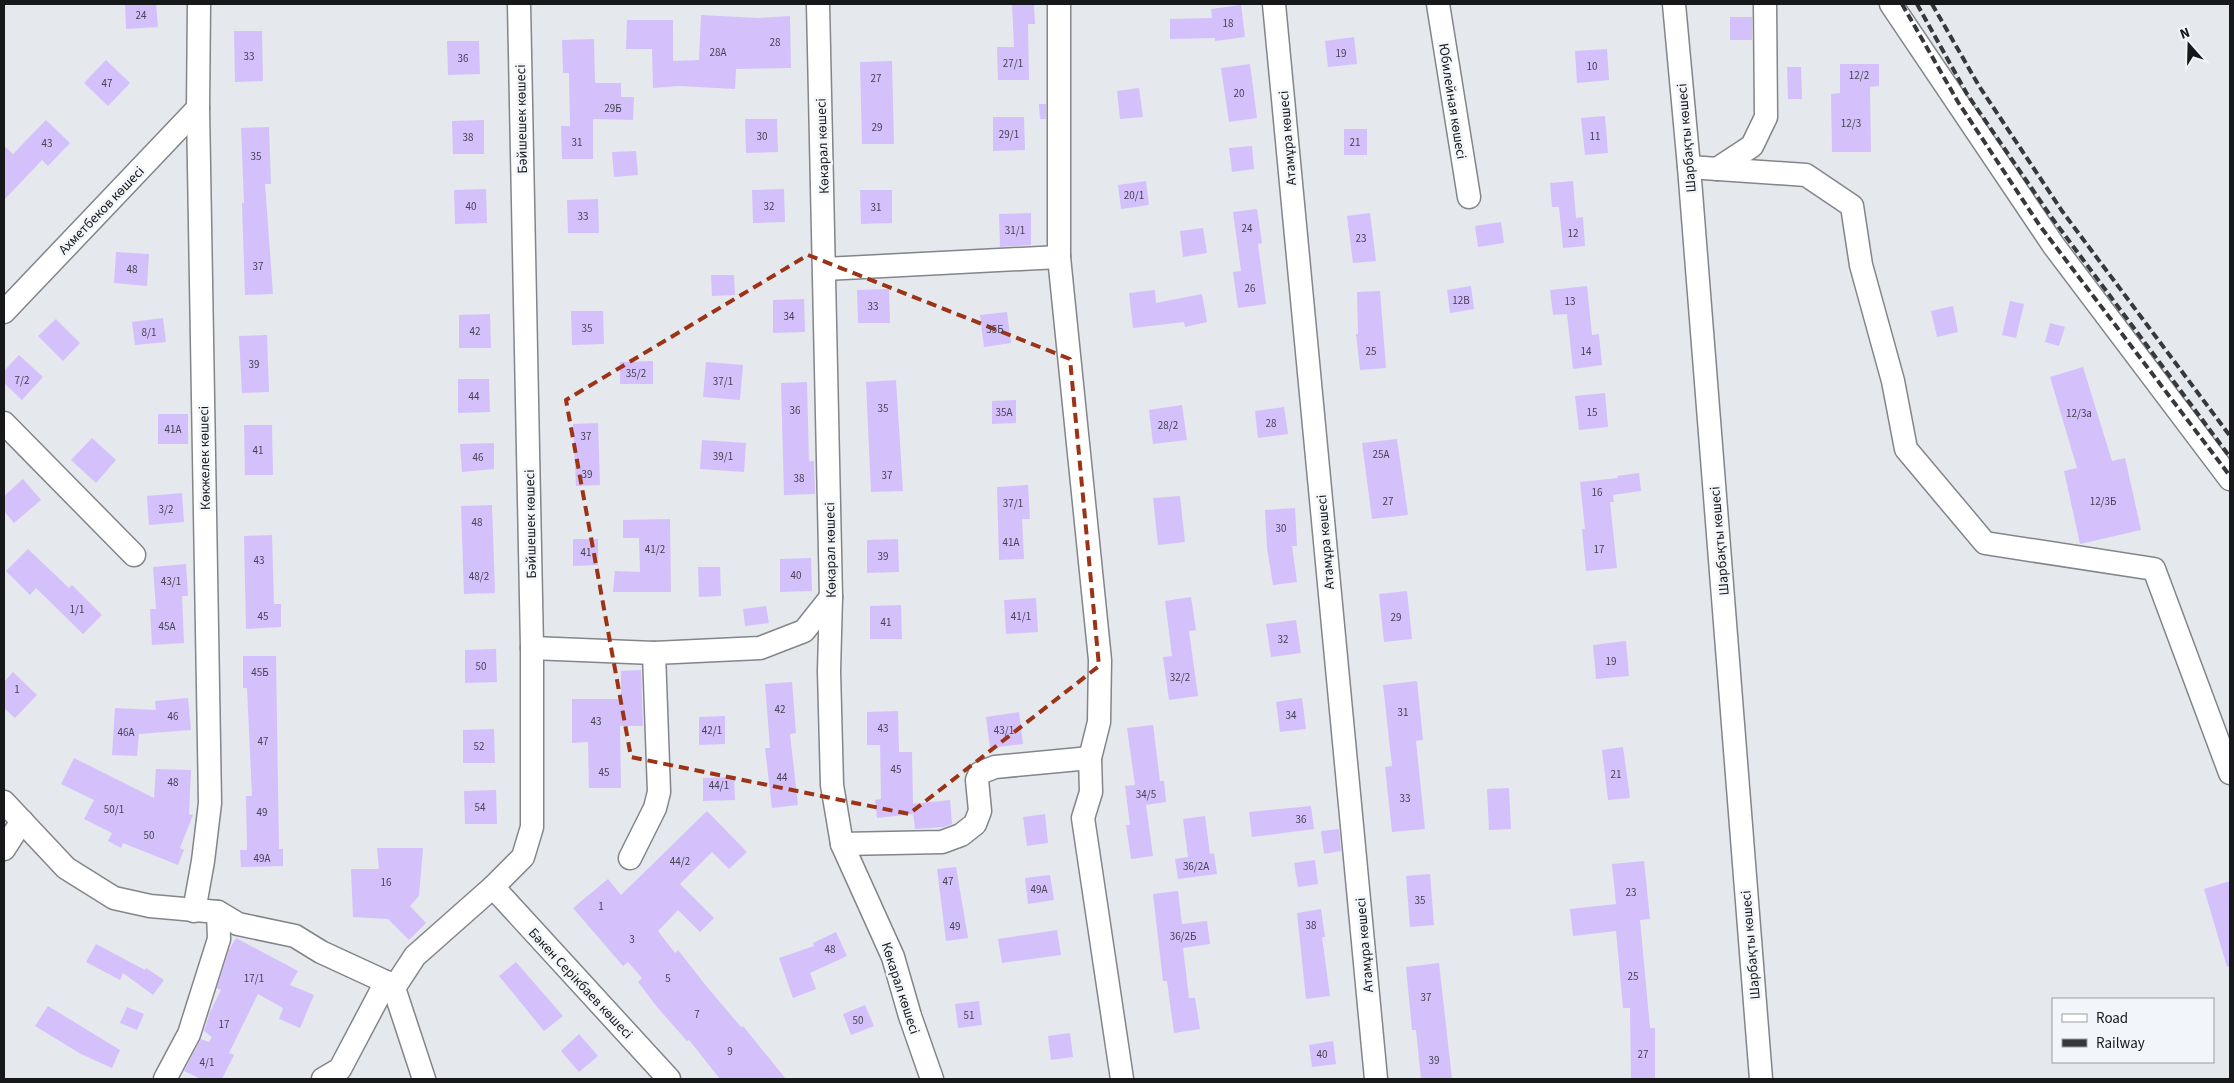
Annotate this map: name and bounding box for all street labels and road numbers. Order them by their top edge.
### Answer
street label: Юбилейная көшесі [1433,42,1471,161]
street label: Бәйшешек көшесі [511,64,533,174]
street label: Шарбақты көшесі [1672,83,1702,193]
street label: Атамұра көшесі [1274,90,1302,186]
street label: Көкарал көшесі [811,98,835,194]
street label: Ахметбеков көшесі [54,162,149,259]
street label: Көкжелек көшесі [194,406,216,510]
street label: Бәйшешек көшесі [520,469,542,579]
street label: Шарбақты көшесі [1705,486,1735,596]
street label: Атамұра көшесі [1312,494,1340,590]
street label: Көкарал көшесі [820,502,842,598]
street label: Шарбақты көшесі [1736,890,1766,1000]
street label: Атамұра көшесі [1351,897,1379,993]
street label: Бәкен Серікбаев көшесі [523,924,637,1044]
street label: Көкарал көшесі [876,940,924,1037]

